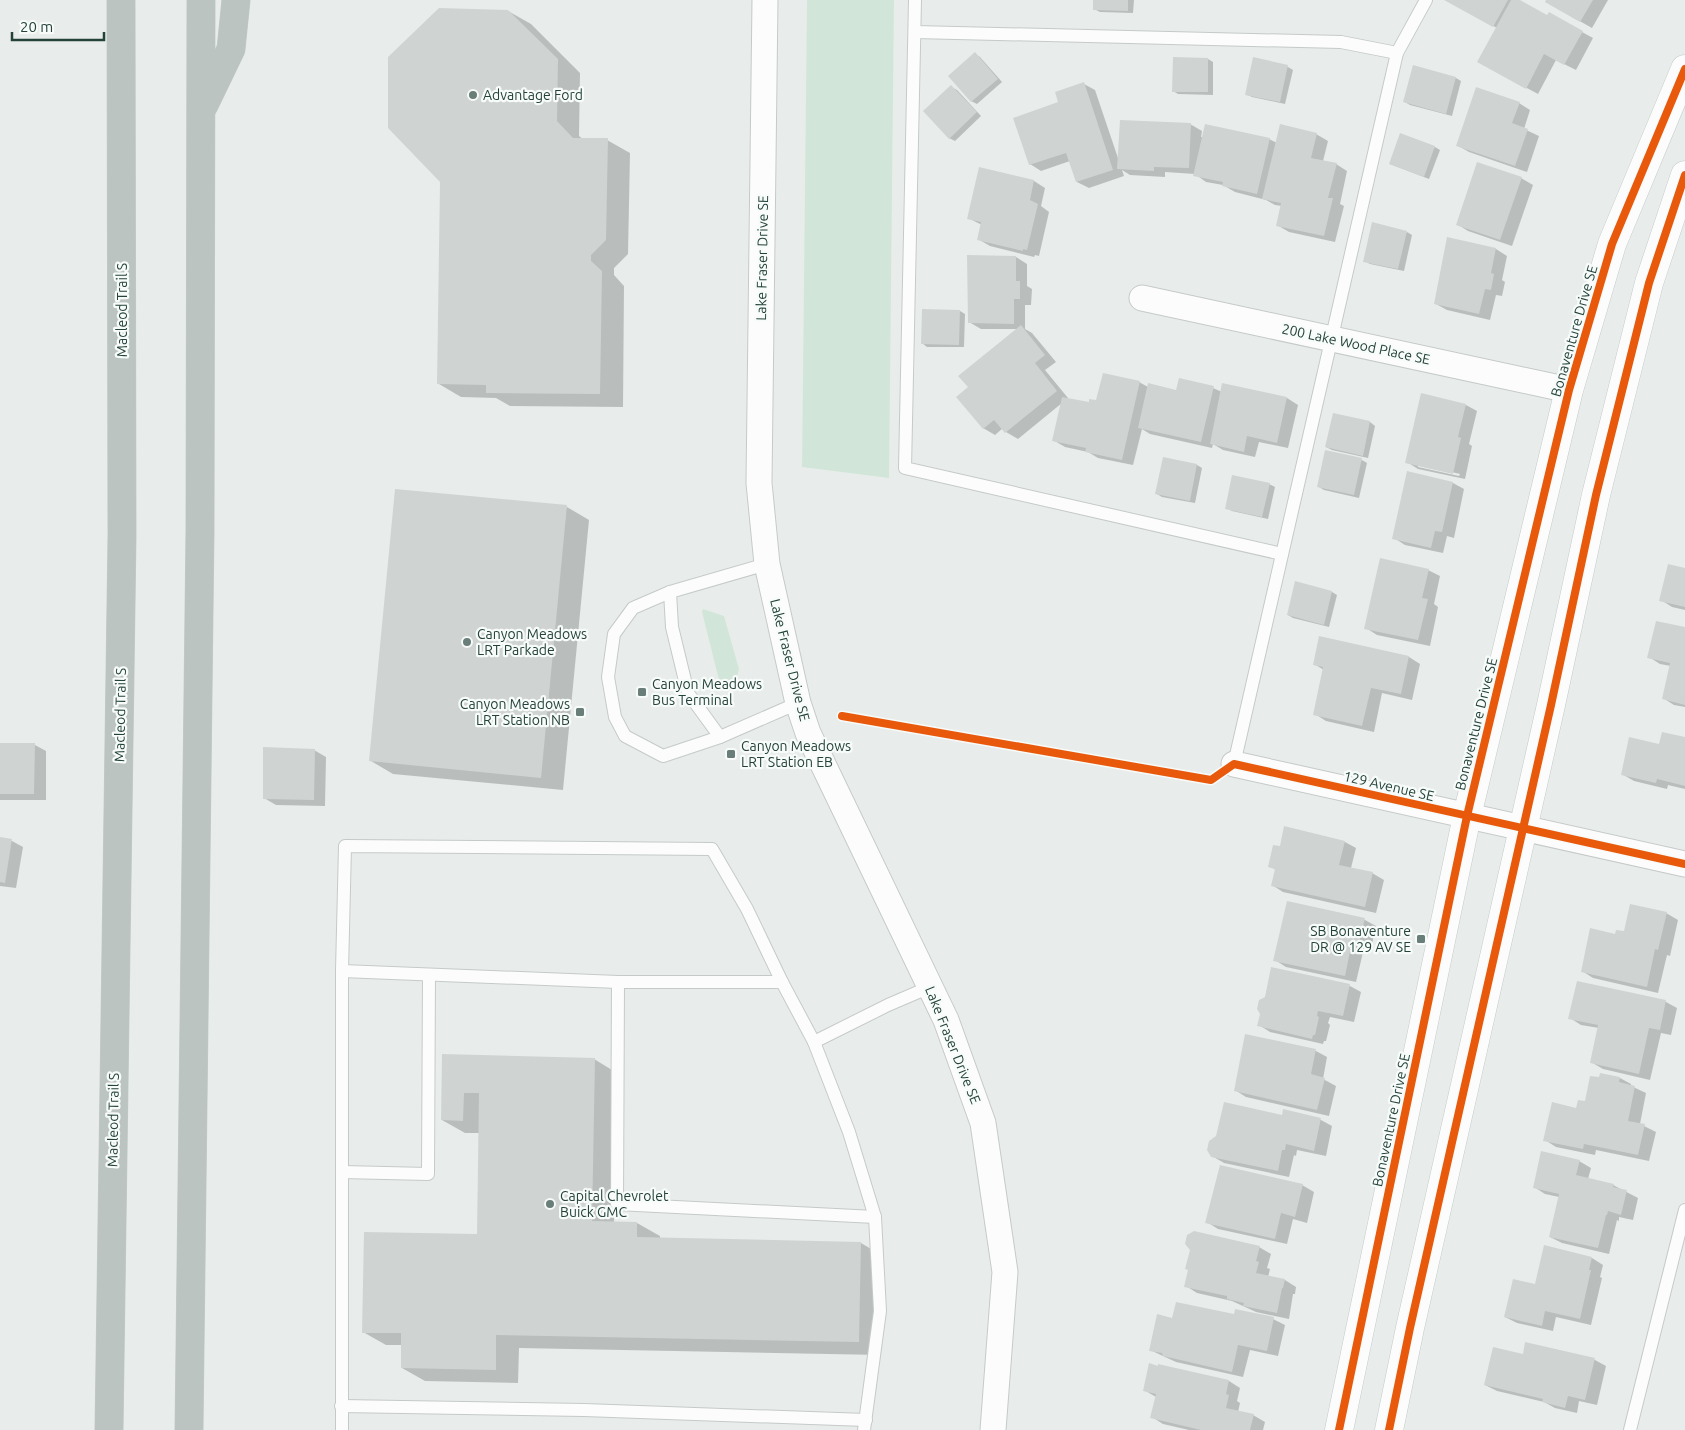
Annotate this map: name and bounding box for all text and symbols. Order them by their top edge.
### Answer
scale bar [12,10,105,42]
text: 20 m [20,18,53,35]
place label: Advantage Ford [483,87,583,103]
marker: Advantage Ford [467,89,479,101]
street label: Lake Fraser Drive SE [753,195,771,321]
street label: Macleod Trail S [114,263,130,357]
street label: Bonaventure Drive SE [1548,263,1600,399]
street label: 200 Lake Wood Place SE [1280,320,1432,368]
street label: Lake Fraser Drive SE [767,597,813,723]
place label: Canyon Meadows LRT Parkade [477,626,587,658]
marker: Canyon Meadows LRT Parkade [461,636,473,648]
street label: Bonaventure Drive SE [1452,656,1500,792]
street label: Macleod Trail S [111,668,129,762]
place label: Canyon Meadows Bus Terminal [652,676,762,708]
marker: Canyon Meadows Bus Terminal [636,686,648,698]
place label: Canyon Meadows LRT Station NB [460,696,570,728]
marker: Canyon Meadows LRT Station NB [574,706,586,718]
place label: Canyon Meadows LRT Station EB [741,738,851,770]
marker: Canyon Meadows LRT Station EB [725,748,737,760]
street label: 129 Avenue SE [1342,768,1436,804]
place label: SB Bonaventure DR @ 129 AV SE [1310,923,1411,955]
marker: SB Bonaventure DR @ 129 AV SE [1415,933,1427,945]
street label: Lake Fraser Drive SE [922,984,984,1106]
street label: Bonaventure Drive SE [1369,1052,1413,1188]
street label: Macleod Trail S [104,1073,122,1167]
place label: Capital Chevrolet Buick GMC [560,1188,669,1220]
marker: Capital Chevrolet Buick GMC [544,1198,556,1210]

